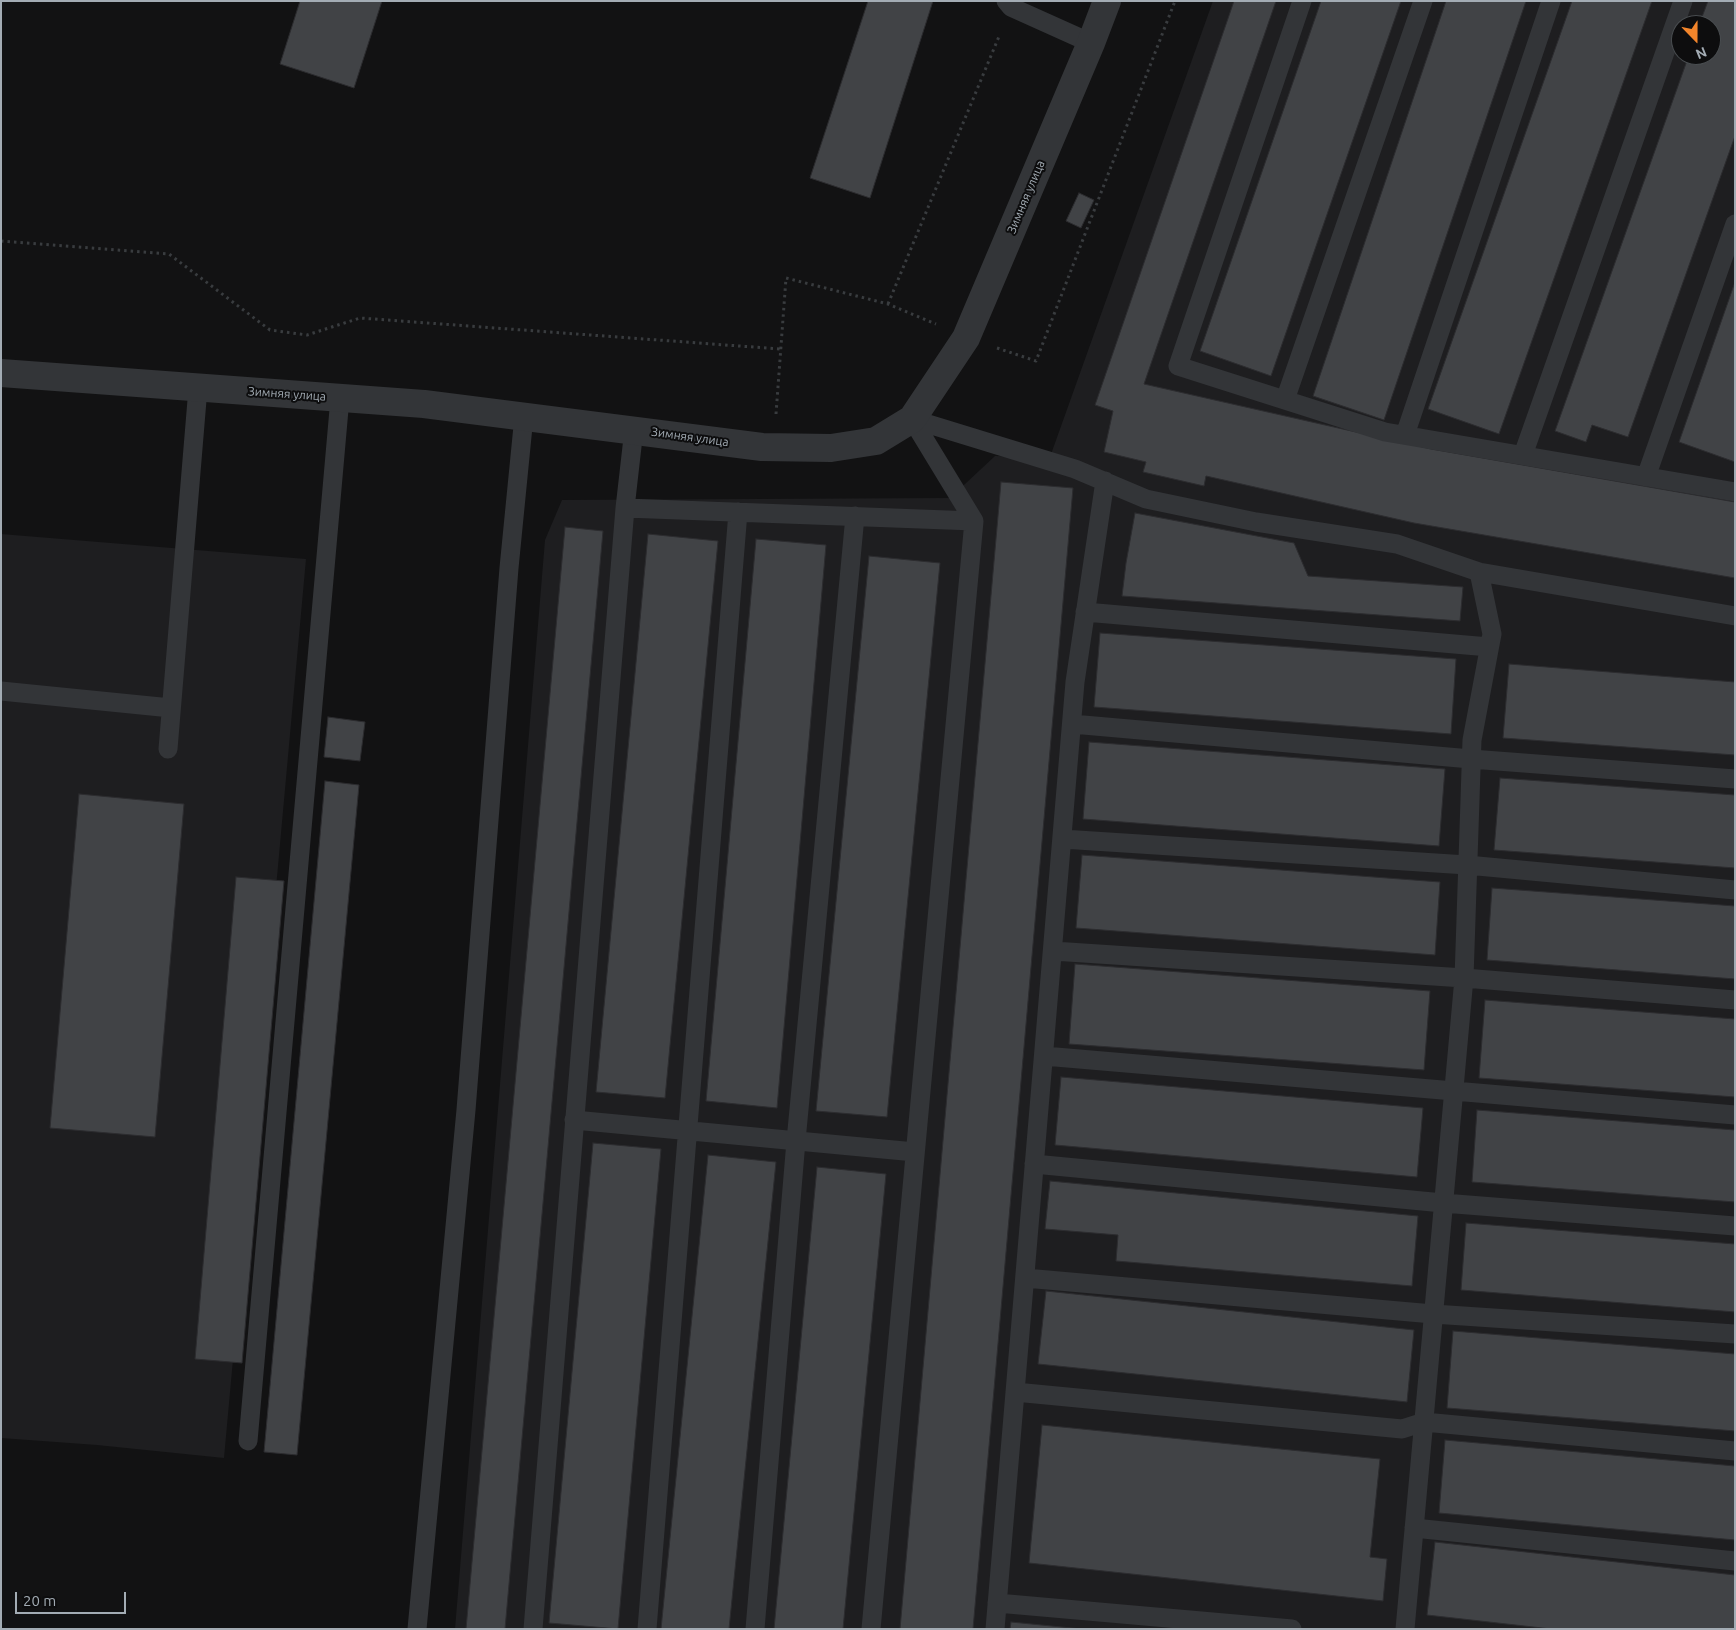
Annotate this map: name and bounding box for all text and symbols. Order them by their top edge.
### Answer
north arrow [1671,15,1721,65]
text: N [1693,44,1709,62]
street label: Зимняя улица [1004,158,1048,236]
street label: Зимняя улица [248,384,326,404]
street label: Зимняя улица [650,424,730,450]
scale bar [18,1582,129,1614]
text: 20 m [23,1592,56,1609]

